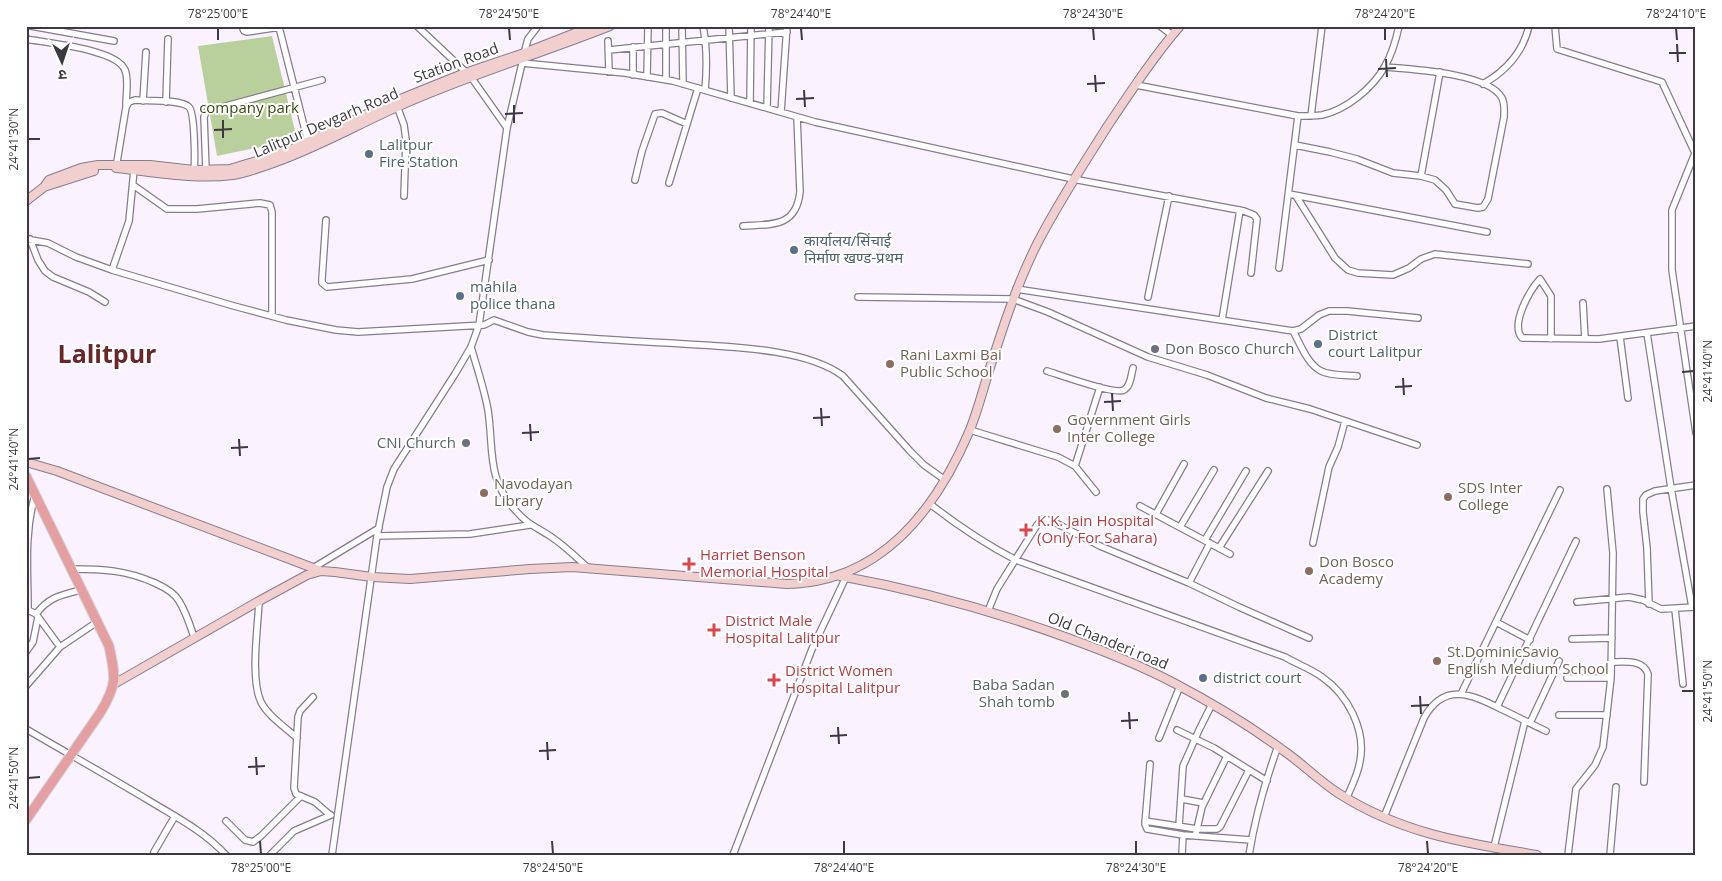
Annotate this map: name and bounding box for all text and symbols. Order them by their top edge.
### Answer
text: 78°25'00"E [188,5,248,22]
text: 78°24'50"E [479,5,539,22]
text: 78°24'40"E [771,5,831,22]
text: 78°24'30"E [1063,5,1123,22]
text: 78°24'20"E [1355,5,1415,22]
text: 78°24'10"E [1646,5,1706,22]
street label: Station Road [410,37,501,87]
north arrow [38,38,88,88]
text: उ [57,66,67,85]
street label: Lalitpur Devgarh Road [250,82,401,162]
park label: company park [199,97,299,117]
text: 24°41'30"N [5,108,22,170]
place label: Lalitpur Fire Station [379,134,458,171]
marker: Lalitpur Fire Station [363,148,375,160]
place label: कार्यालय/सिंचाई निर्माण खण्ड-प्रथम [804,230,904,267]
marker: कार्यालय/सिंचाई निर्माण खण्ड-प्रथम [788,244,800,256]
place label: mahila police thana [470,276,556,313]
marker: mahila police thana [454,290,466,302]
place label: District court Lalitpur [1328,324,1422,361]
district label: Lalitpur [58,336,156,370]
place label: Don Bosco Church [1165,338,1294,358]
marker: District court Lalitpur [1312,338,1324,350]
text: 24°41'40"N [1699,340,1716,402]
marker: Don Bosco Church [1149,343,1161,355]
place label: Rani Laxmi Bai Public School [900,344,1002,381]
marker: Rani Laxmi Bai Public School [884,358,896,370]
place label: Government Girls Inter College [1067,409,1191,446]
marker: Government Girls Inter College [1051,423,1063,435]
text: 24°41'40"N [5,428,22,490]
place label: CNI Church [377,432,456,452]
marker: CNI Church [460,437,472,449]
place label: Navodayan Library [494,473,573,510]
place label: SDS Inter College [1458,477,1523,514]
marker: Navodayan Library [478,487,490,499]
marker: SDS Inter College [1442,491,1454,503]
place label: K.K. Jain Hospital (Only For Sahara) [1037,510,1157,547]
marker: K.K. Jain Hospital (Only For Sahara) [1019,523,1033,537]
place label: Harriet Benson Memorial Hospital [700,544,828,581]
place label: Don Bosco Academy [1319,551,1394,588]
marker: Harriet Benson Memorial Hospital [682,557,696,571]
marker: Don Bosco Academy [1303,565,1315,577]
street label: Old Chanderi road [1045,607,1172,673]
place label: District Male Hospital Lalitpur [725,610,840,647]
marker: District Male Hospital Lalitpur [707,623,721,637]
place label: St.DominicSavio English Medium School [1447,641,1609,678]
marker: St.DominicSavio English Medium School [1431,655,1443,667]
place label: District Women Hospital Lalitpur [785,660,900,697]
text: 24°41'50"N [1699,660,1716,722]
place label: district court [1213,667,1302,687]
marker: district court [1197,672,1209,684]
marker: District Women Hospital Lalitpur [767,673,781,687]
place label: Baba Sadan Shah tomb [972,674,1055,711]
marker: Baba Sadan Shah tomb [1059,688,1071,700]
text: 24°41'50"N [5,747,22,809]
text: 78°25'00"E [231,859,291,876]
text: 78°24'50"E [523,859,583,876]
text: 78°24'40"E [814,859,874,876]
text: 78°24'30"E [1106,859,1166,876]
text: 78°24'20"E [1398,859,1458,876]

